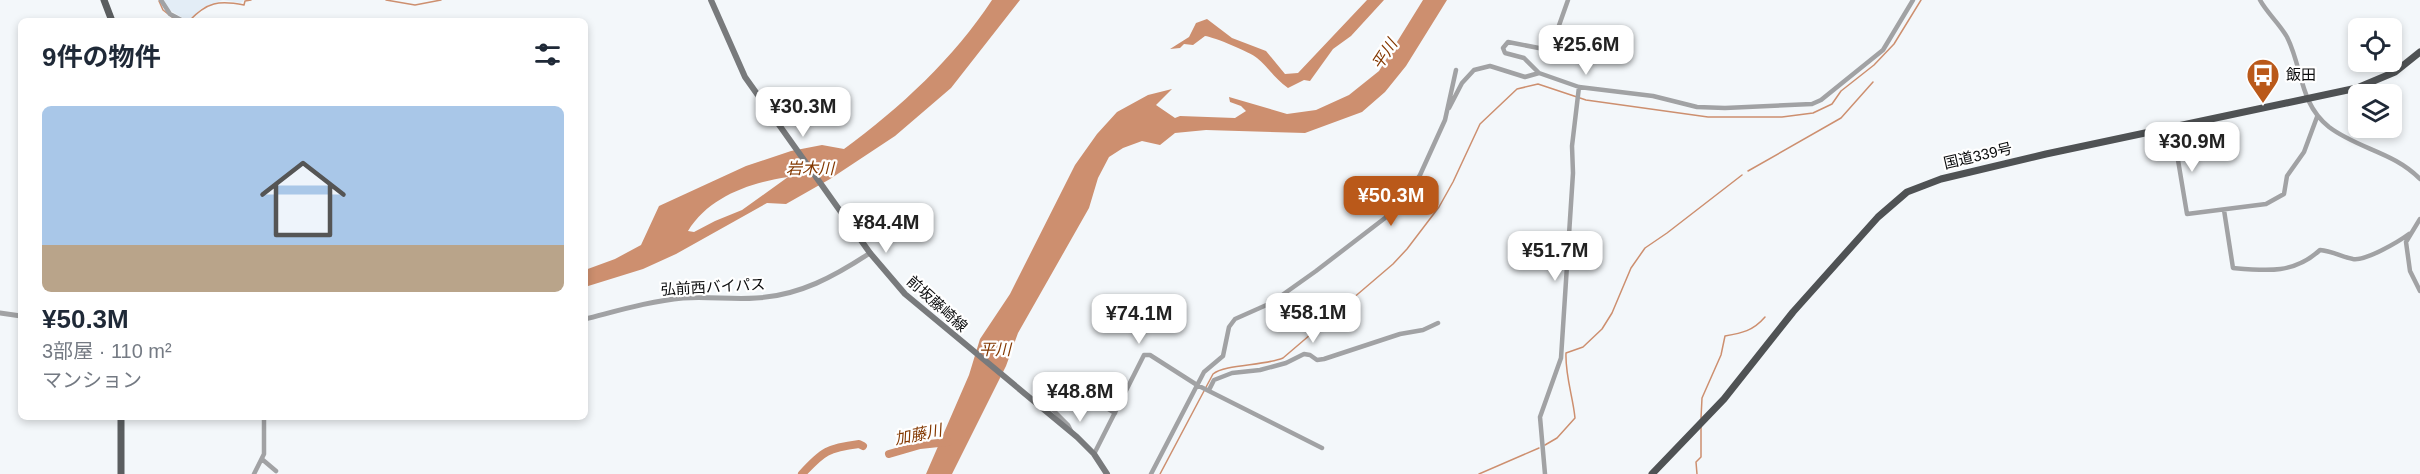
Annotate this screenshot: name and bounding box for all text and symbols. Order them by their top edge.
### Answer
map controls [2348,18,2402,138]
button: locate [2348,18,2402,72]
pin: ¥25.6M [1537,25,1635,76]
text: ¥25.6M [1553,33,1619,55]
water label: 平川 [1369,35,1401,72]
icon: filters [531,38,564,71]
text: 9件の物件 [42,42,160,72]
bus stop icon: 飯田 [2245,57,2281,104]
place label: 飯田 [2286,66,2316,83]
button: layers [2348,84,2402,138]
pin: ¥30.3M [754,87,852,138]
text: ¥30.3M [770,95,836,117]
pin: ¥30.9M [2143,122,2241,173]
text: ¥30.9M [2159,130,2225,152]
street label: 国道339号 [1942,139,2014,172]
icon: home [249,145,357,253]
water label: 岩木川 [786,160,836,177]
pin: ¥50.3M [1342,176,1440,227]
text: ¥50.3M [1358,184,1424,206]
pin: ¥84.4M [837,203,935,254]
text: ¥84.4M [853,211,919,233]
pin: ¥51.7M [1506,231,1604,282]
text: ¥51.7M [1522,239,1588,261]
street label: 前坂藤崎線 [904,272,971,335]
street label: 弘前西バイパス [660,275,766,298]
pin: ¥58.1M [1264,293,1362,344]
pin: ¥74.1M [1090,294,1188,345]
text: ¥58.1M [1280,301,1346,323]
text: ¥74.1M [1106,302,1172,324]
text: ¥50.3M [42,304,129,334]
text: 3部屋 · 110 m² [42,340,172,362]
water label: 平川 [979,341,1013,358]
text: マンション [42,369,142,391]
pin: ¥48.8M [1031,372,1129,423]
text: ¥48.8M [1047,380,1113,402]
water label: 加藤川 [893,421,945,447]

